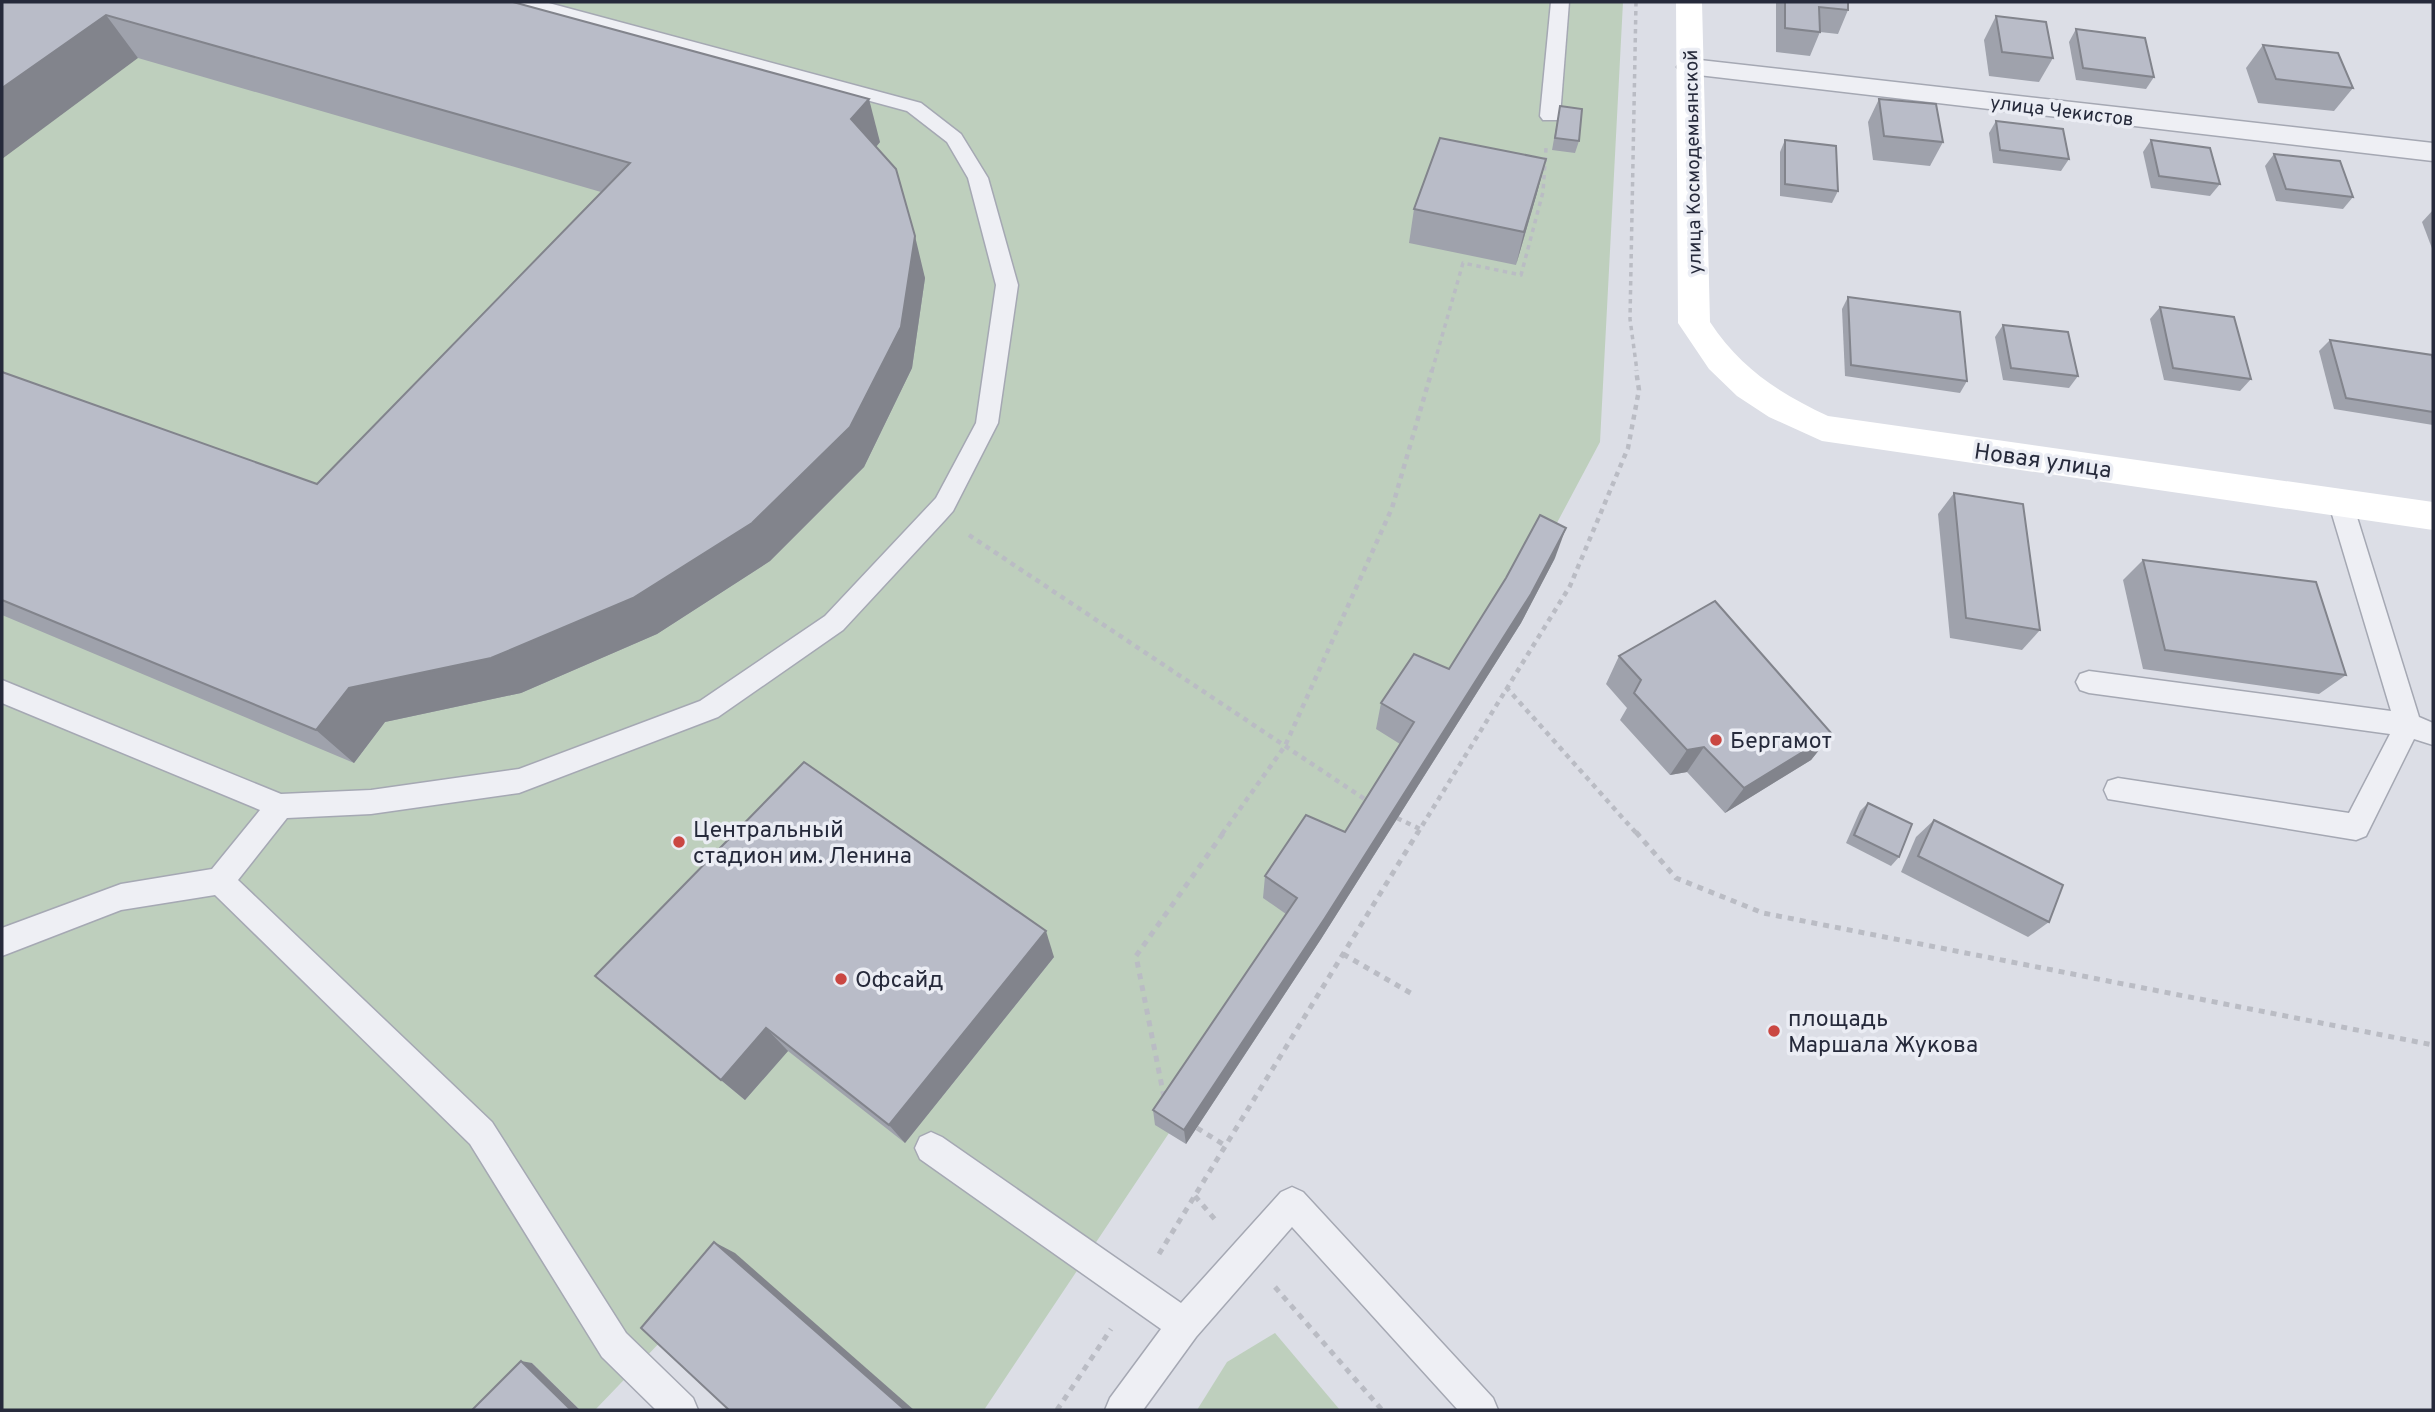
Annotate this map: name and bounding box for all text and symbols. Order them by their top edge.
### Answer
street label: улица Космодемьянской [1680,49,1708,275]
street label: улица Чекистов [1989,91,2135,133]
street label: Новая улица [1972,438,2113,486]
place label: Бергамот [1730,728,1832,757]
marker: Бергамот [1708,732,1724,748]
place label: Центральный стадион им. Ленина [693,817,912,872]
marker: Центральный стадион им. Ленина [671,834,687,850]
place label: Офсайд [855,967,944,996]
marker: Офсайд [833,971,849,987]
place label: площадь Маршала Жукова [1788,1006,1978,1061]
marker: площадь Маршала Жукова [1766,1023,1782,1039]

